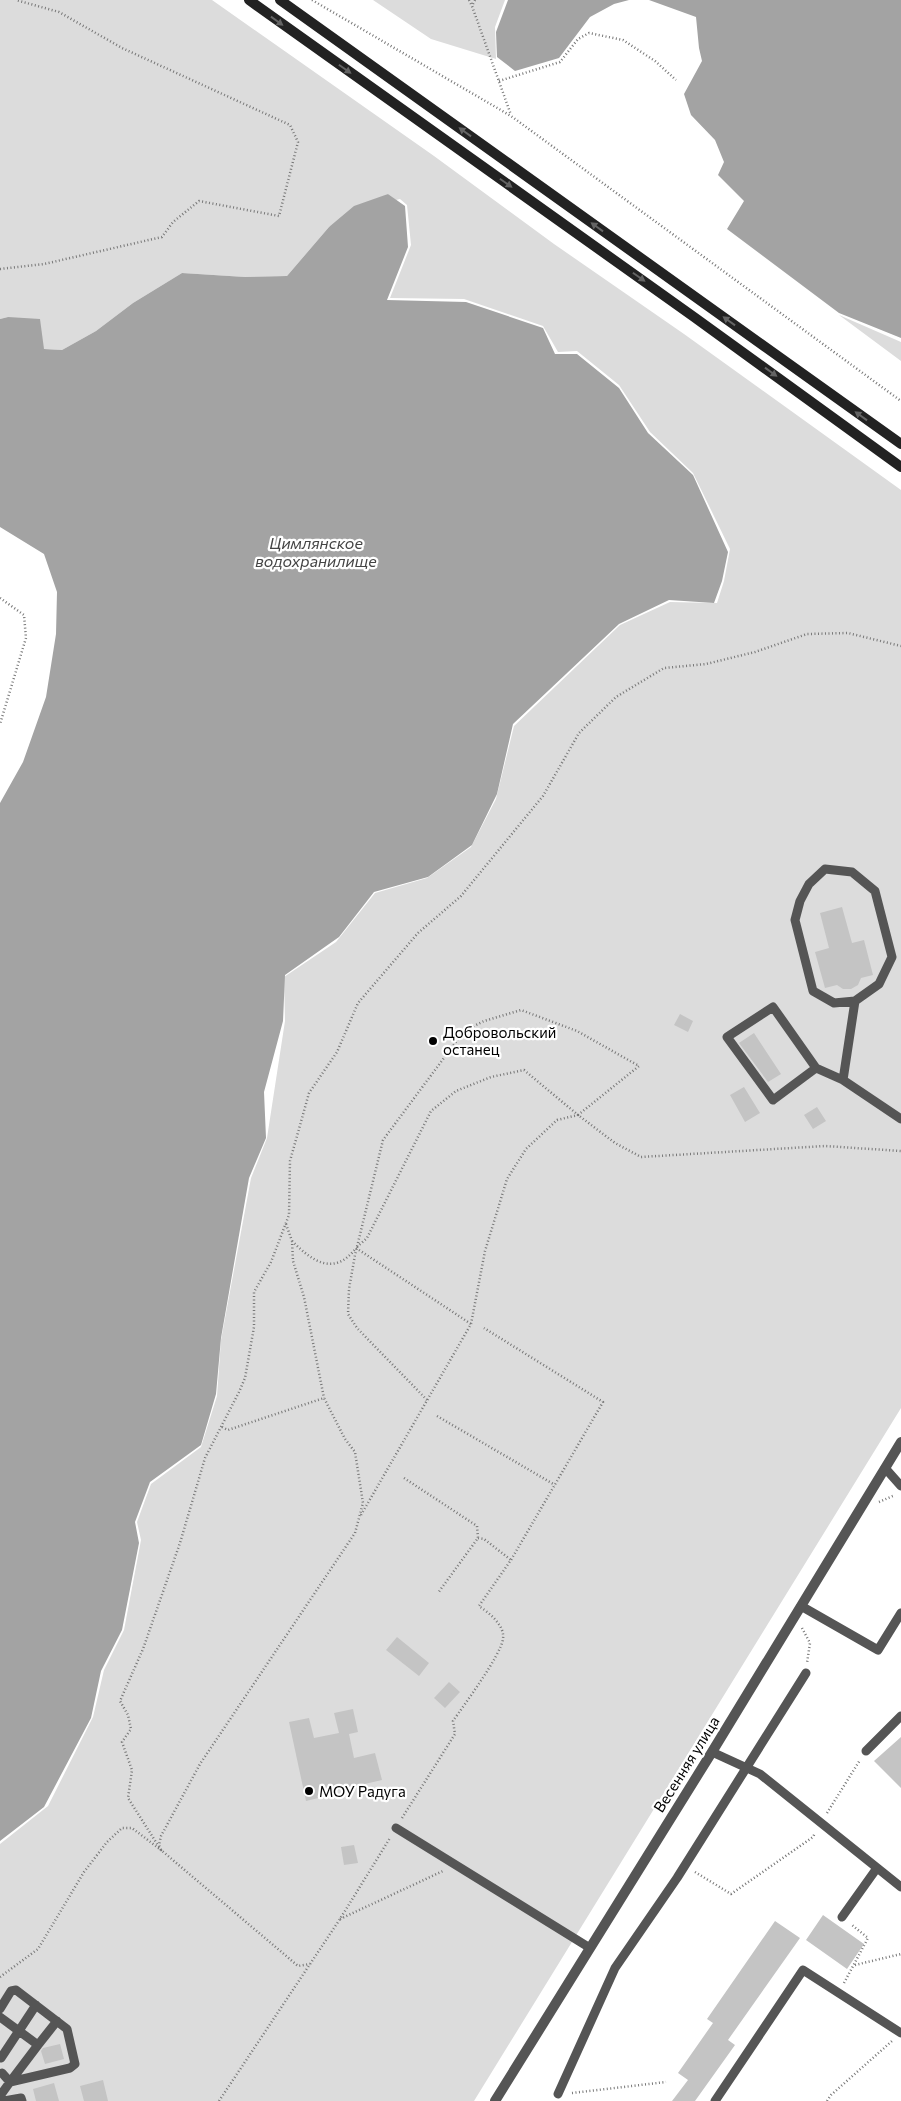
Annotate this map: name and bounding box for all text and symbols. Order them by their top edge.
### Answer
one-way arrow [270,15,283,26]
one-way arrow [338,64,352,74]
one-way arrow [458,127,472,137]
one-way arrow [499,178,512,189]
one-way arrow [591,221,604,232]
one-way arrow [632,272,646,282]
one-way arrow [722,316,736,326]
one-way arrow [764,367,777,377]
one-way arrow [855,410,868,421]
water label: Цимлянское водохранилище [255,533,377,570]
place label: Добровольский останец [443,1023,556,1058]
marker: Добровольский останец [427,1035,439,1047]
street label: Весенняя улица [649,1713,723,1815]
place label: МОУ Радуга [319,1782,406,1800]
marker: МОУ Радуга [303,1785,315,1797]

